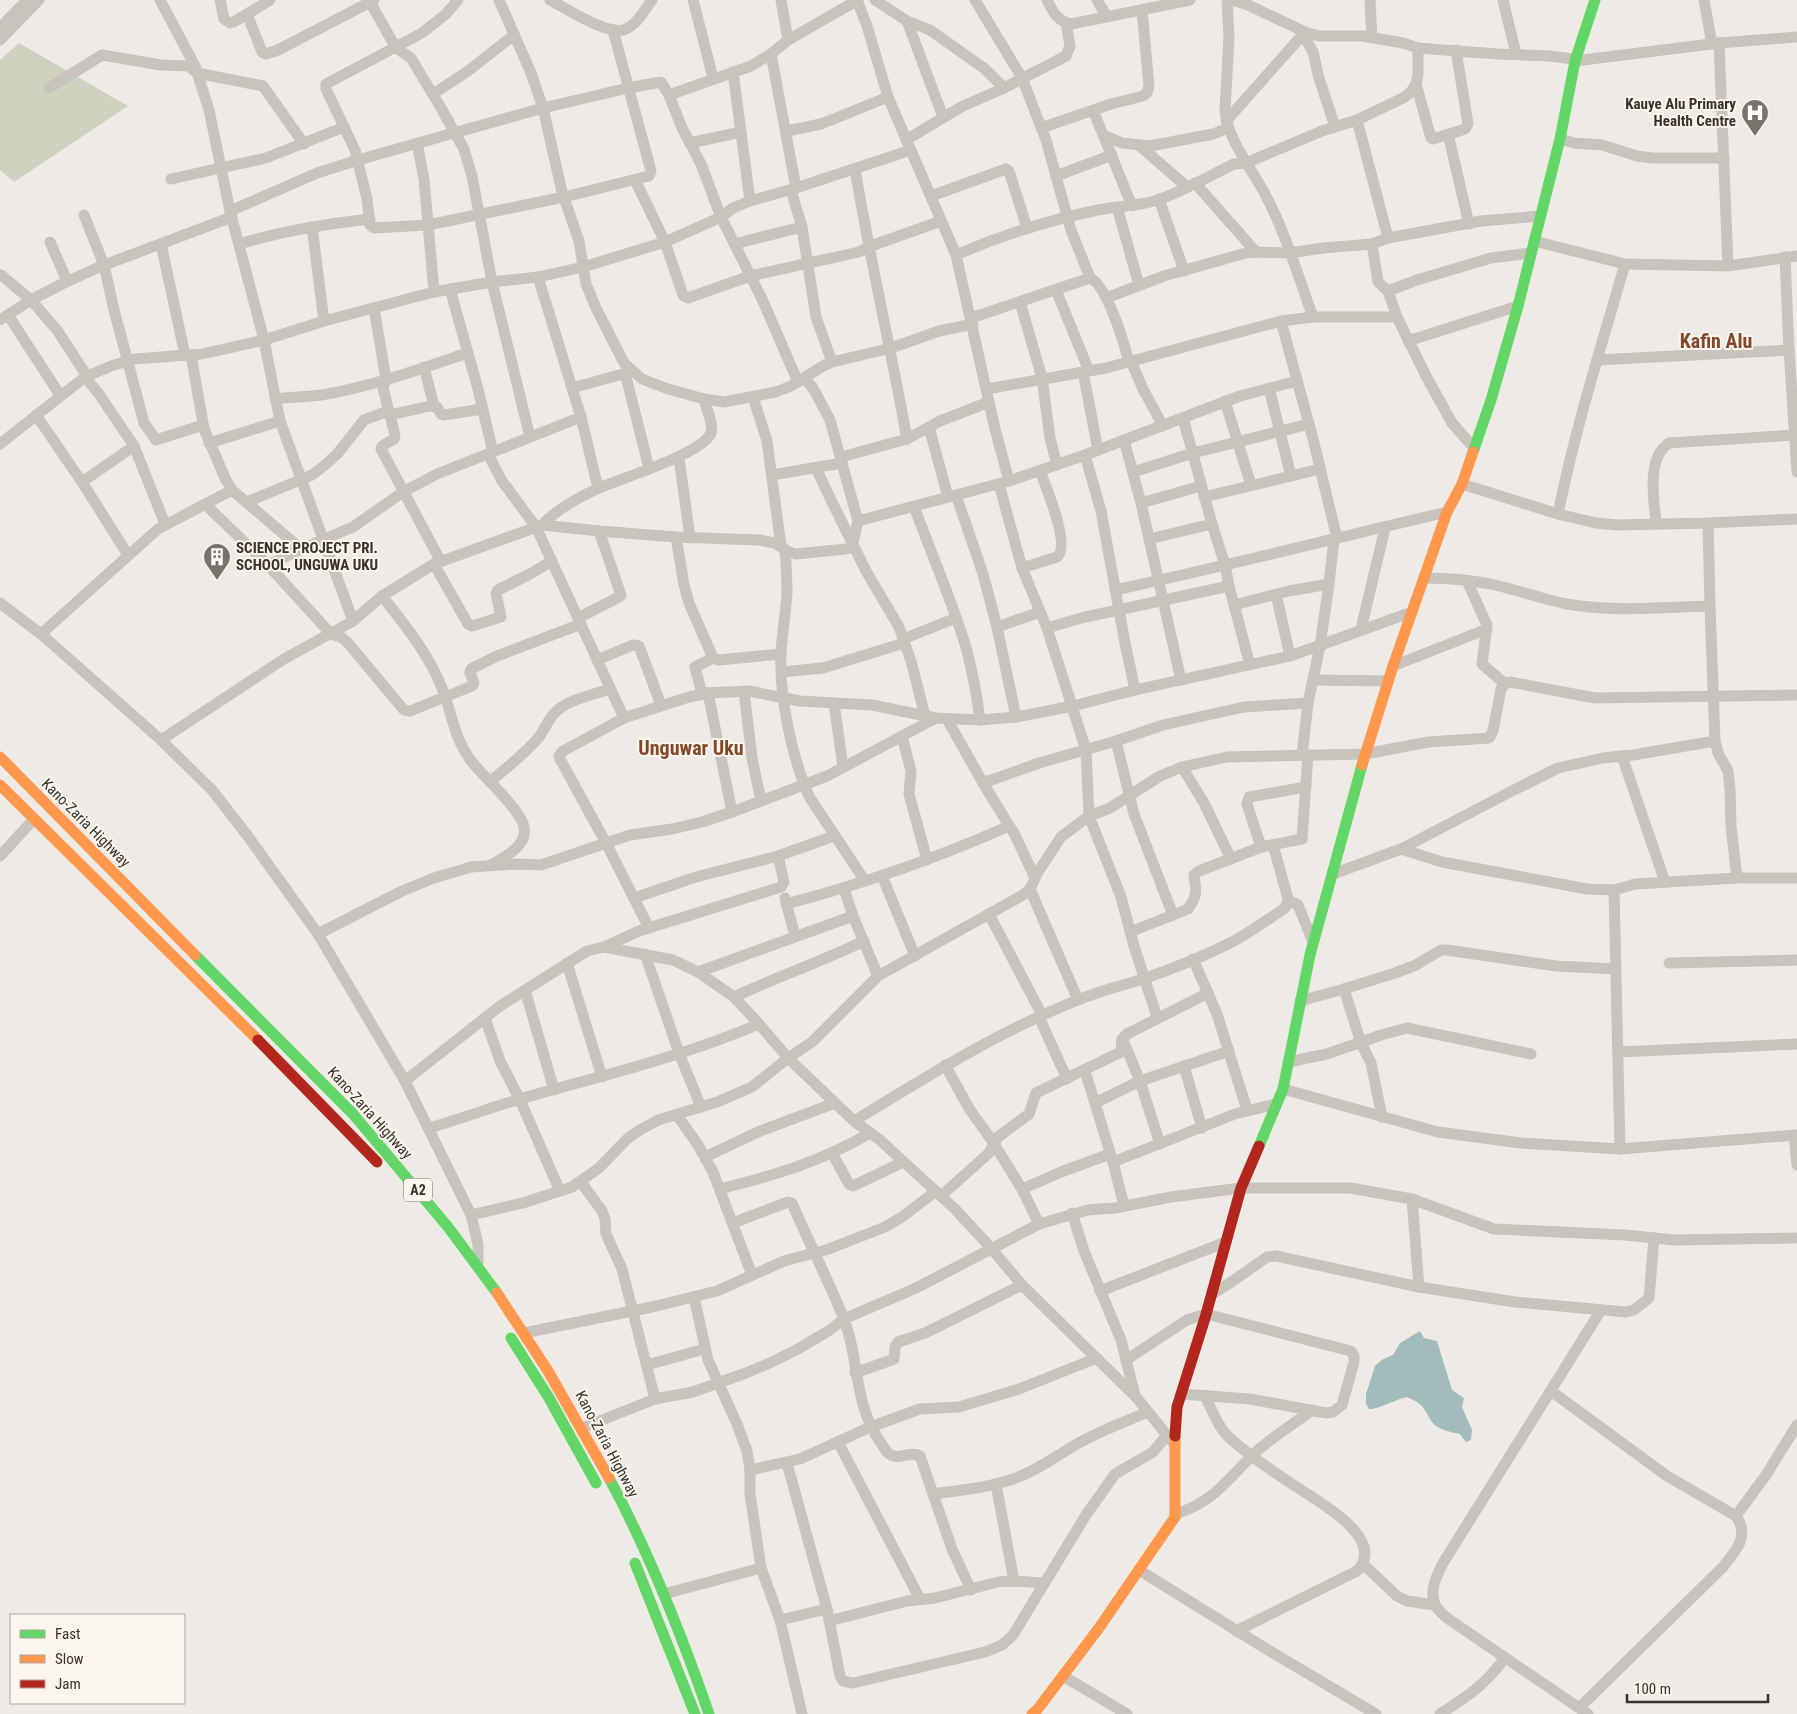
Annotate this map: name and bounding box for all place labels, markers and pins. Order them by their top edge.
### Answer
place label: Kauye Alu Primary Health Centre [1625,95,1736,130]
hospital icon: Kauye Alu Primary Health Centre [1740,98,1770,137]
place label: SCIENCE PROJECT PRI. SCHOOL, UNGUWA UKU [236,539,378,574]
building icon: SCIENCE PROJECT PRI. SCHOOL, UNGUWA UKU [202,542,232,581]

